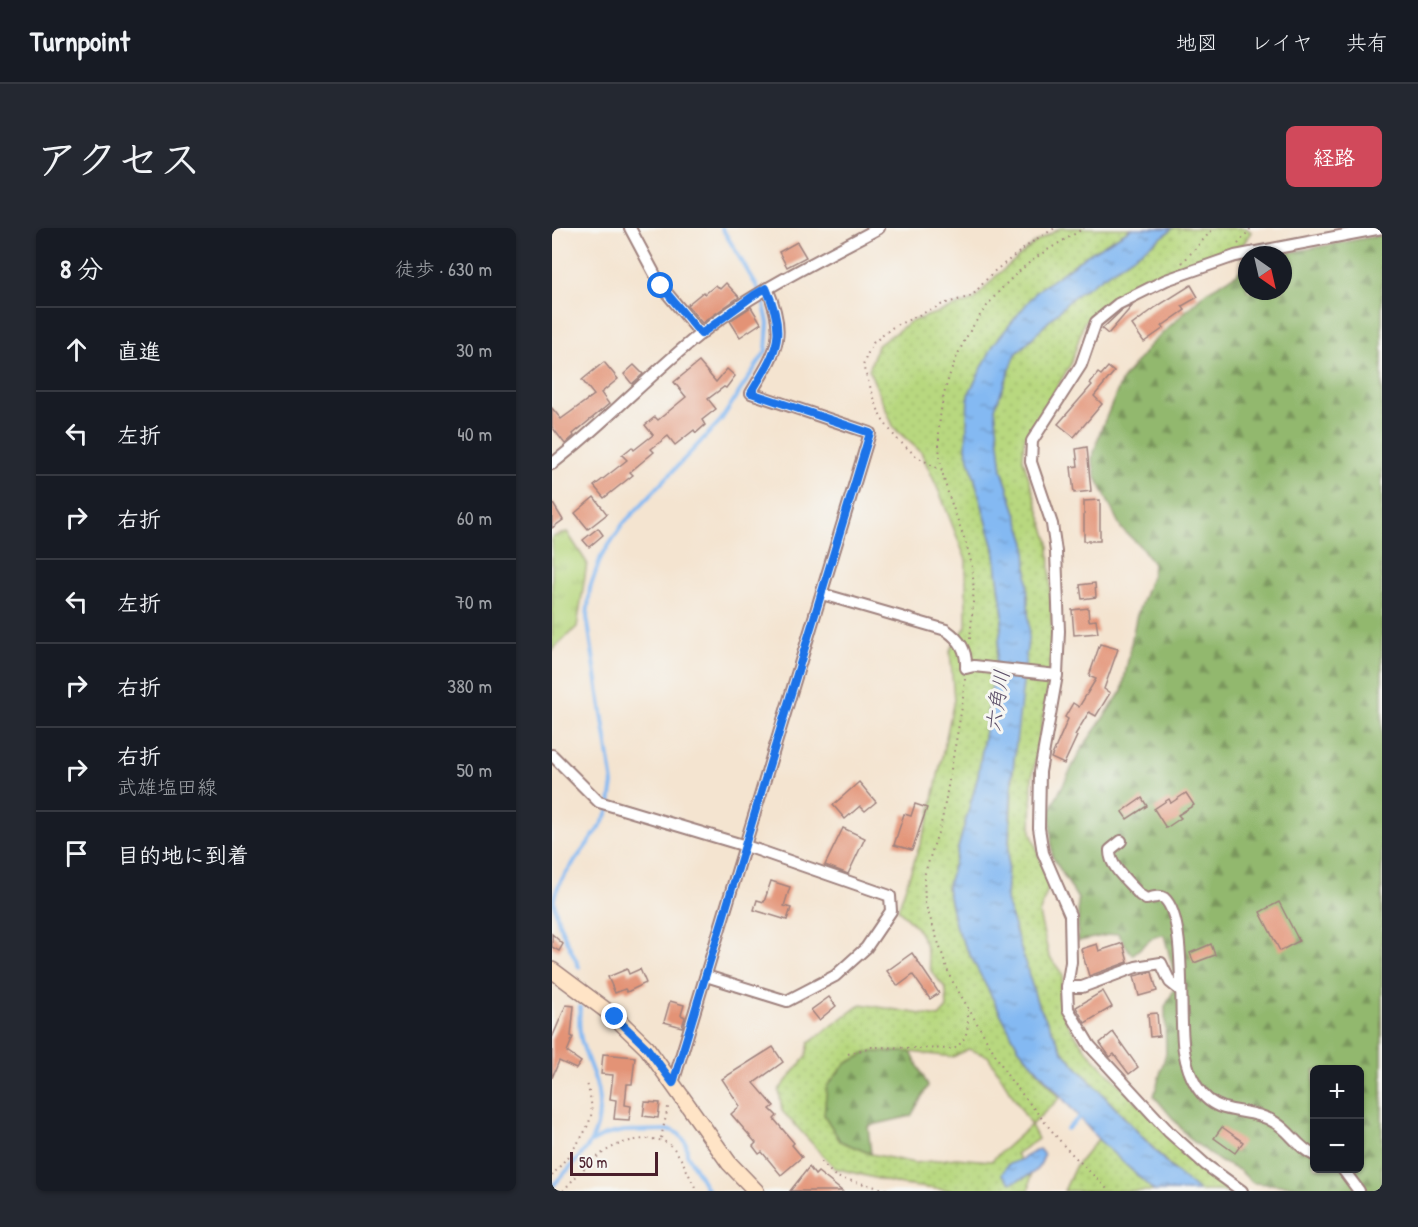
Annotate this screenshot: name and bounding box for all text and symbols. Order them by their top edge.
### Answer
text: Turnpoint [30,22,130,60]
text: 地図 [1176,28,1218,57]
text: レイヤ [1251,28,1313,57]
text: 共有 [1346,28,1388,57]
button: 経路 [1286,126,1382,187]
text: アクセス [36,130,201,187]
north arrow [1238,246,1292,300]
text: 8 分 [60,251,103,286]
text: 徒歩 · 630 m [395,255,492,282]
route start [647,272,673,298]
icon: ahead [60,333,93,366]
text: 直進 [117,336,161,366]
text: 30 m [456,336,492,363]
icon: left [60,417,93,450]
text: 左折 [117,420,161,450]
text: 40 m [457,420,492,447]
icon: right [60,501,93,534]
text: 右折 [117,504,161,534]
text: 60 m [457,504,492,531]
icon: left [60,585,93,618]
text: 左折 [117,588,161,618]
text: 70 m [455,588,492,615]
water label: 六角川 [978,668,1016,734]
icon: right [60,669,93,702]
text: 右折 [117,672,161,702]
text: 380 m [447,672,492,699]
text: 右折 [117,741,161,771]
icon: right [60,753,93,786]
text: 50 m [456,756,492,783]
text: 武雄塩田線 [117,773,217,800]
icon: arrive [60,837,93,870]
text: 目的地に到着 [117,840,249,870]
route end [601,1003,627,1029]
map controls [1310,1065,1364,1173]
button: + [1310,1065,1364,1119]
button: − [1310,1119,1364,1173]
scale bar [570,1149,658,1176]
text: 50 m [579,1151,608,1173]

